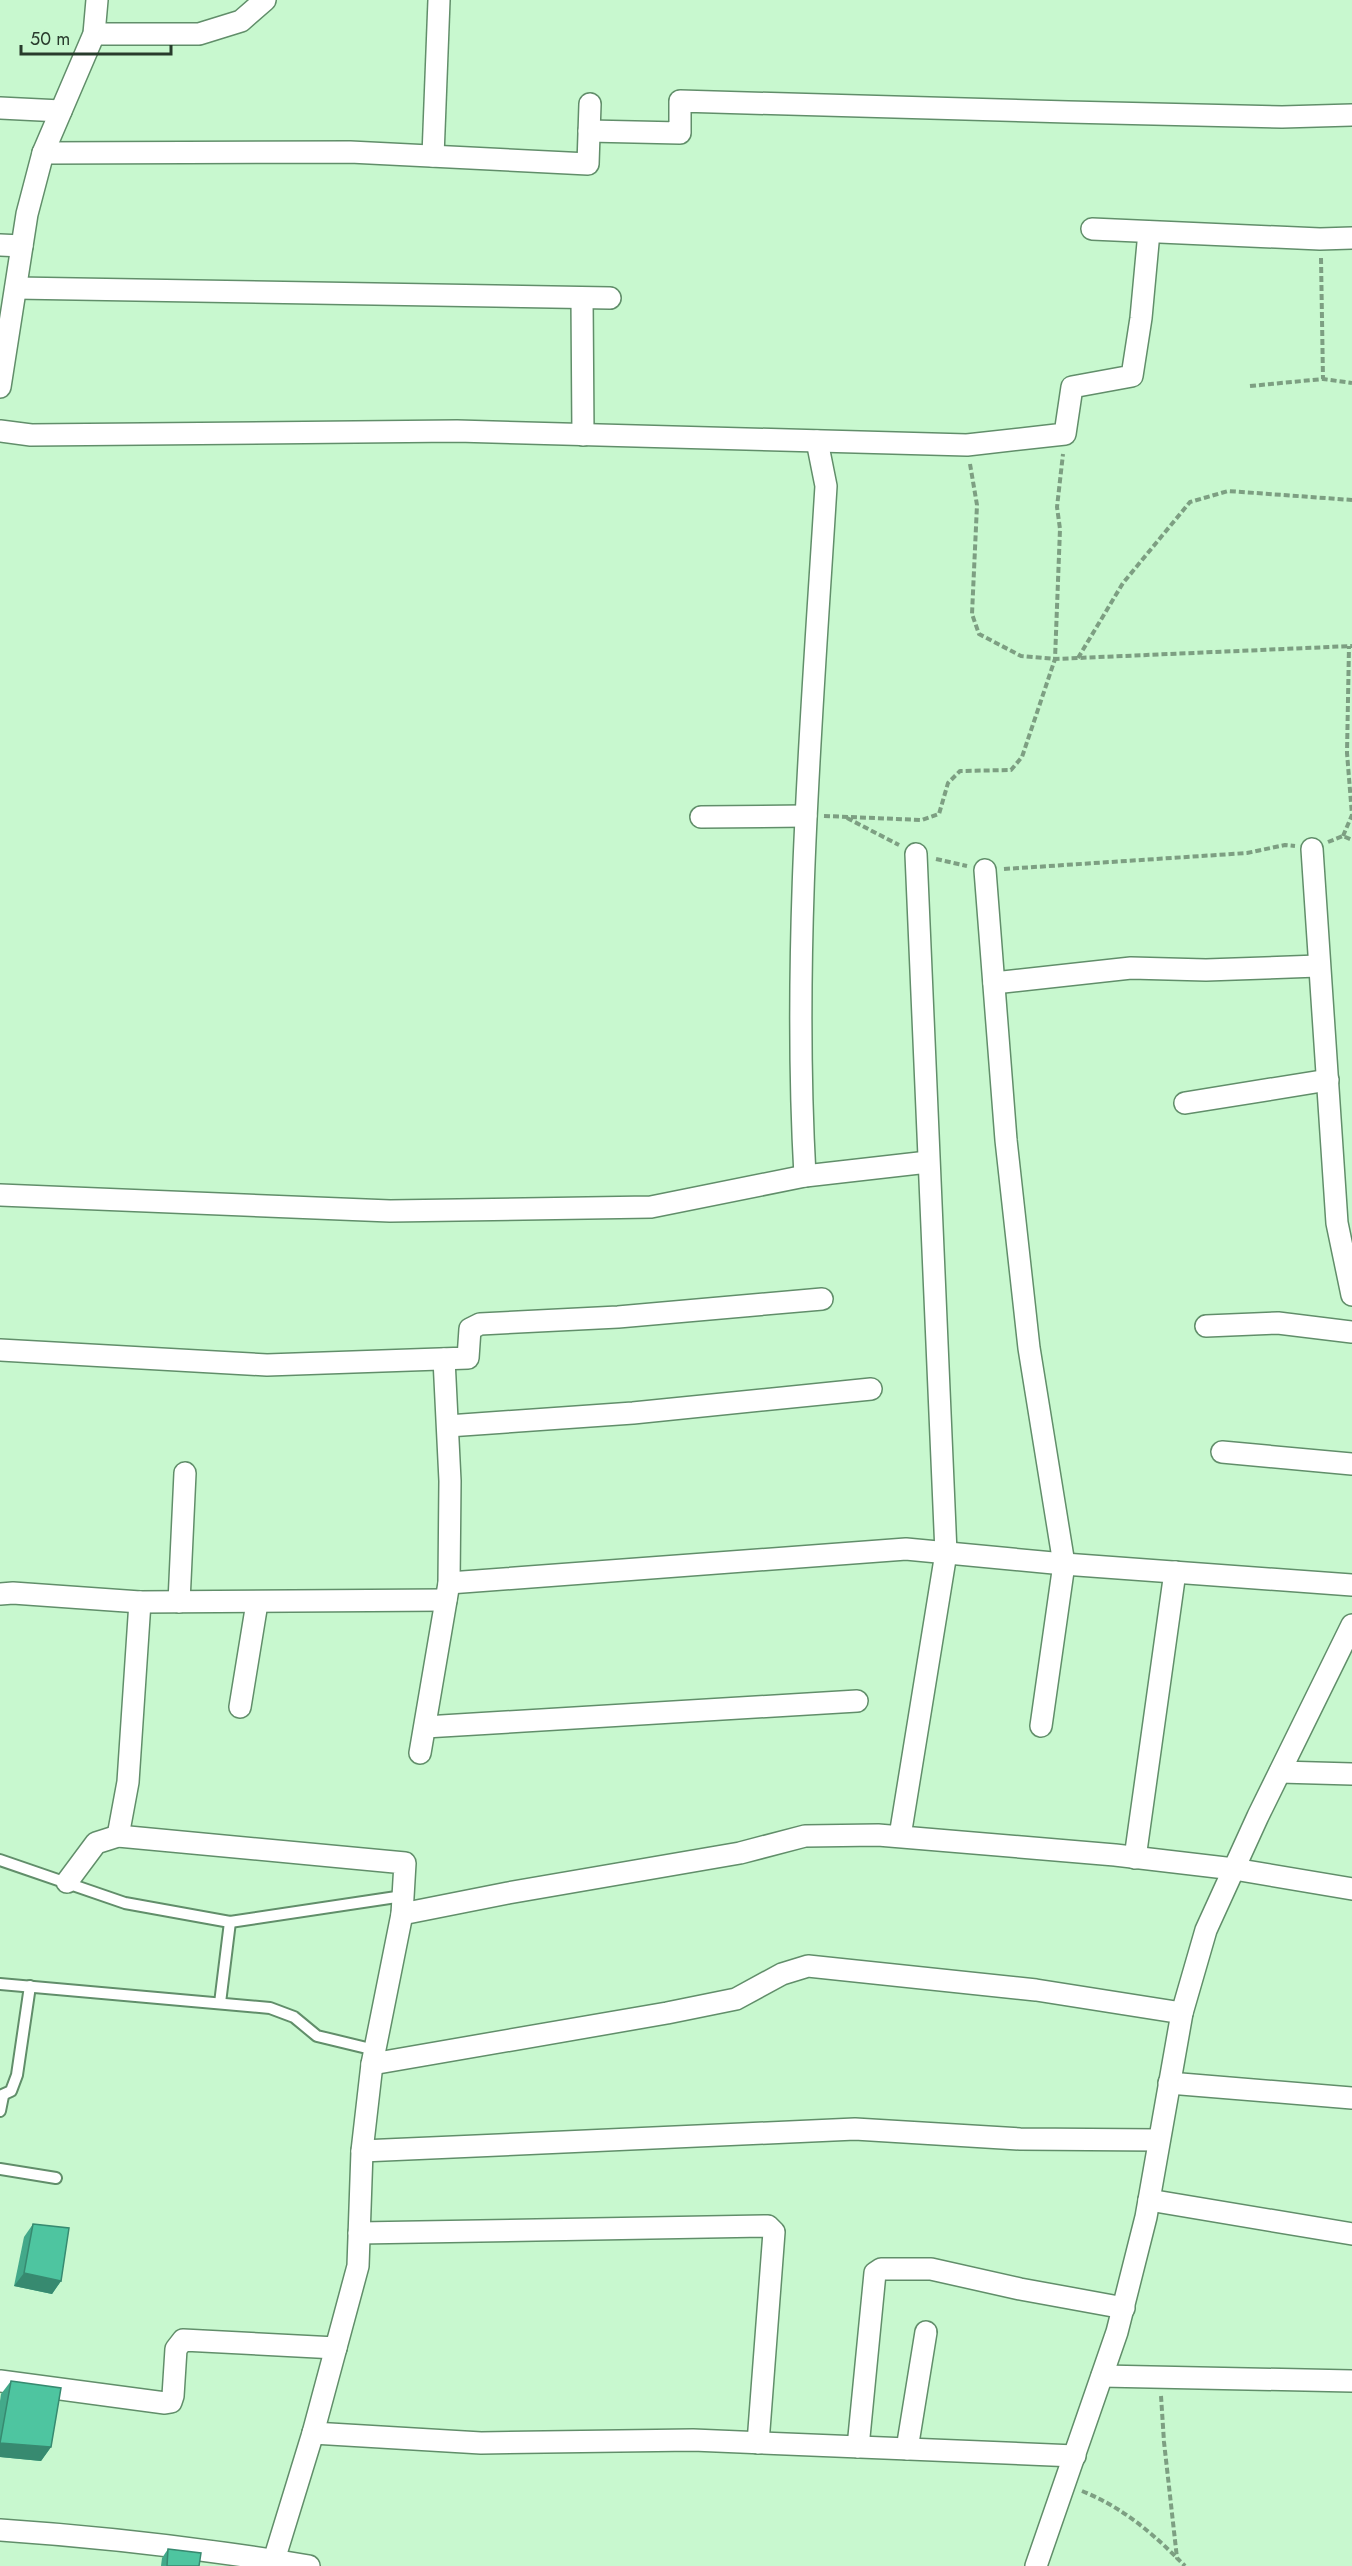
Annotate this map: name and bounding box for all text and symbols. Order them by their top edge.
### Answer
scale bar [21,18,171,56]
text: 50 m [30,26,70,52]

